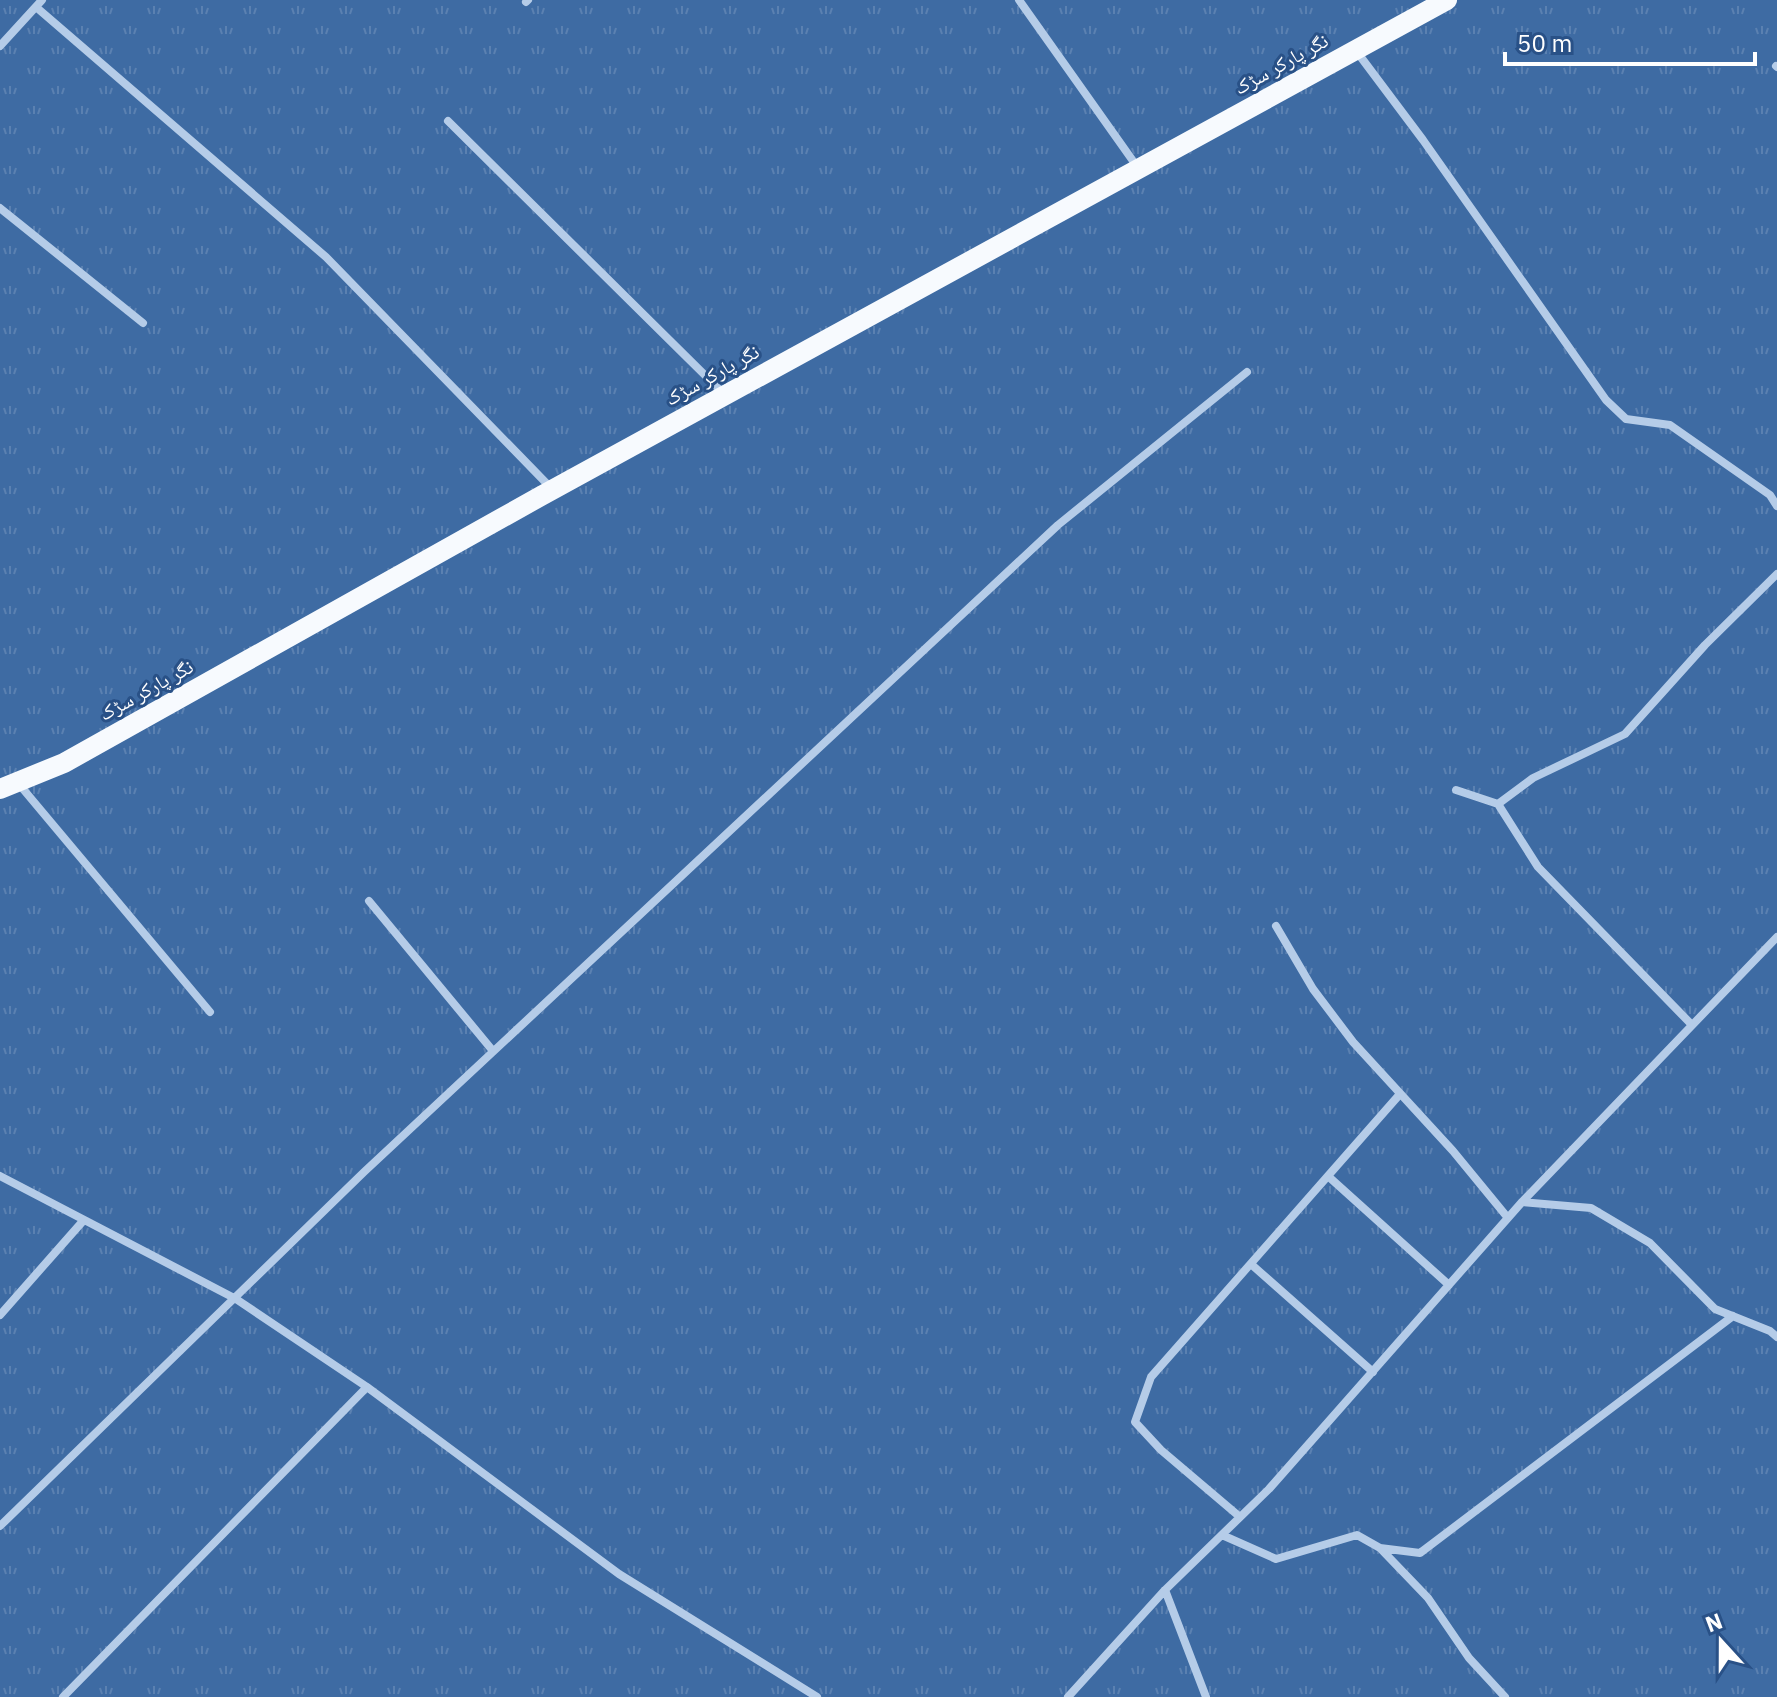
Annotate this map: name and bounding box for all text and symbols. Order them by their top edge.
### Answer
scale bar [1505,16,1755,66]
street label: نگر پارکر سڑک [1229,27,1333,101]
text: 50 m [1517,27,1572,59]
street label: نگر پارکر سڑک [660,338,764,412]
street label: نگر پارکر سڑک [94,653,198,727]
north arrow [1681,1601,1761,1681]
text: N [1701,1605,1726,1638]

